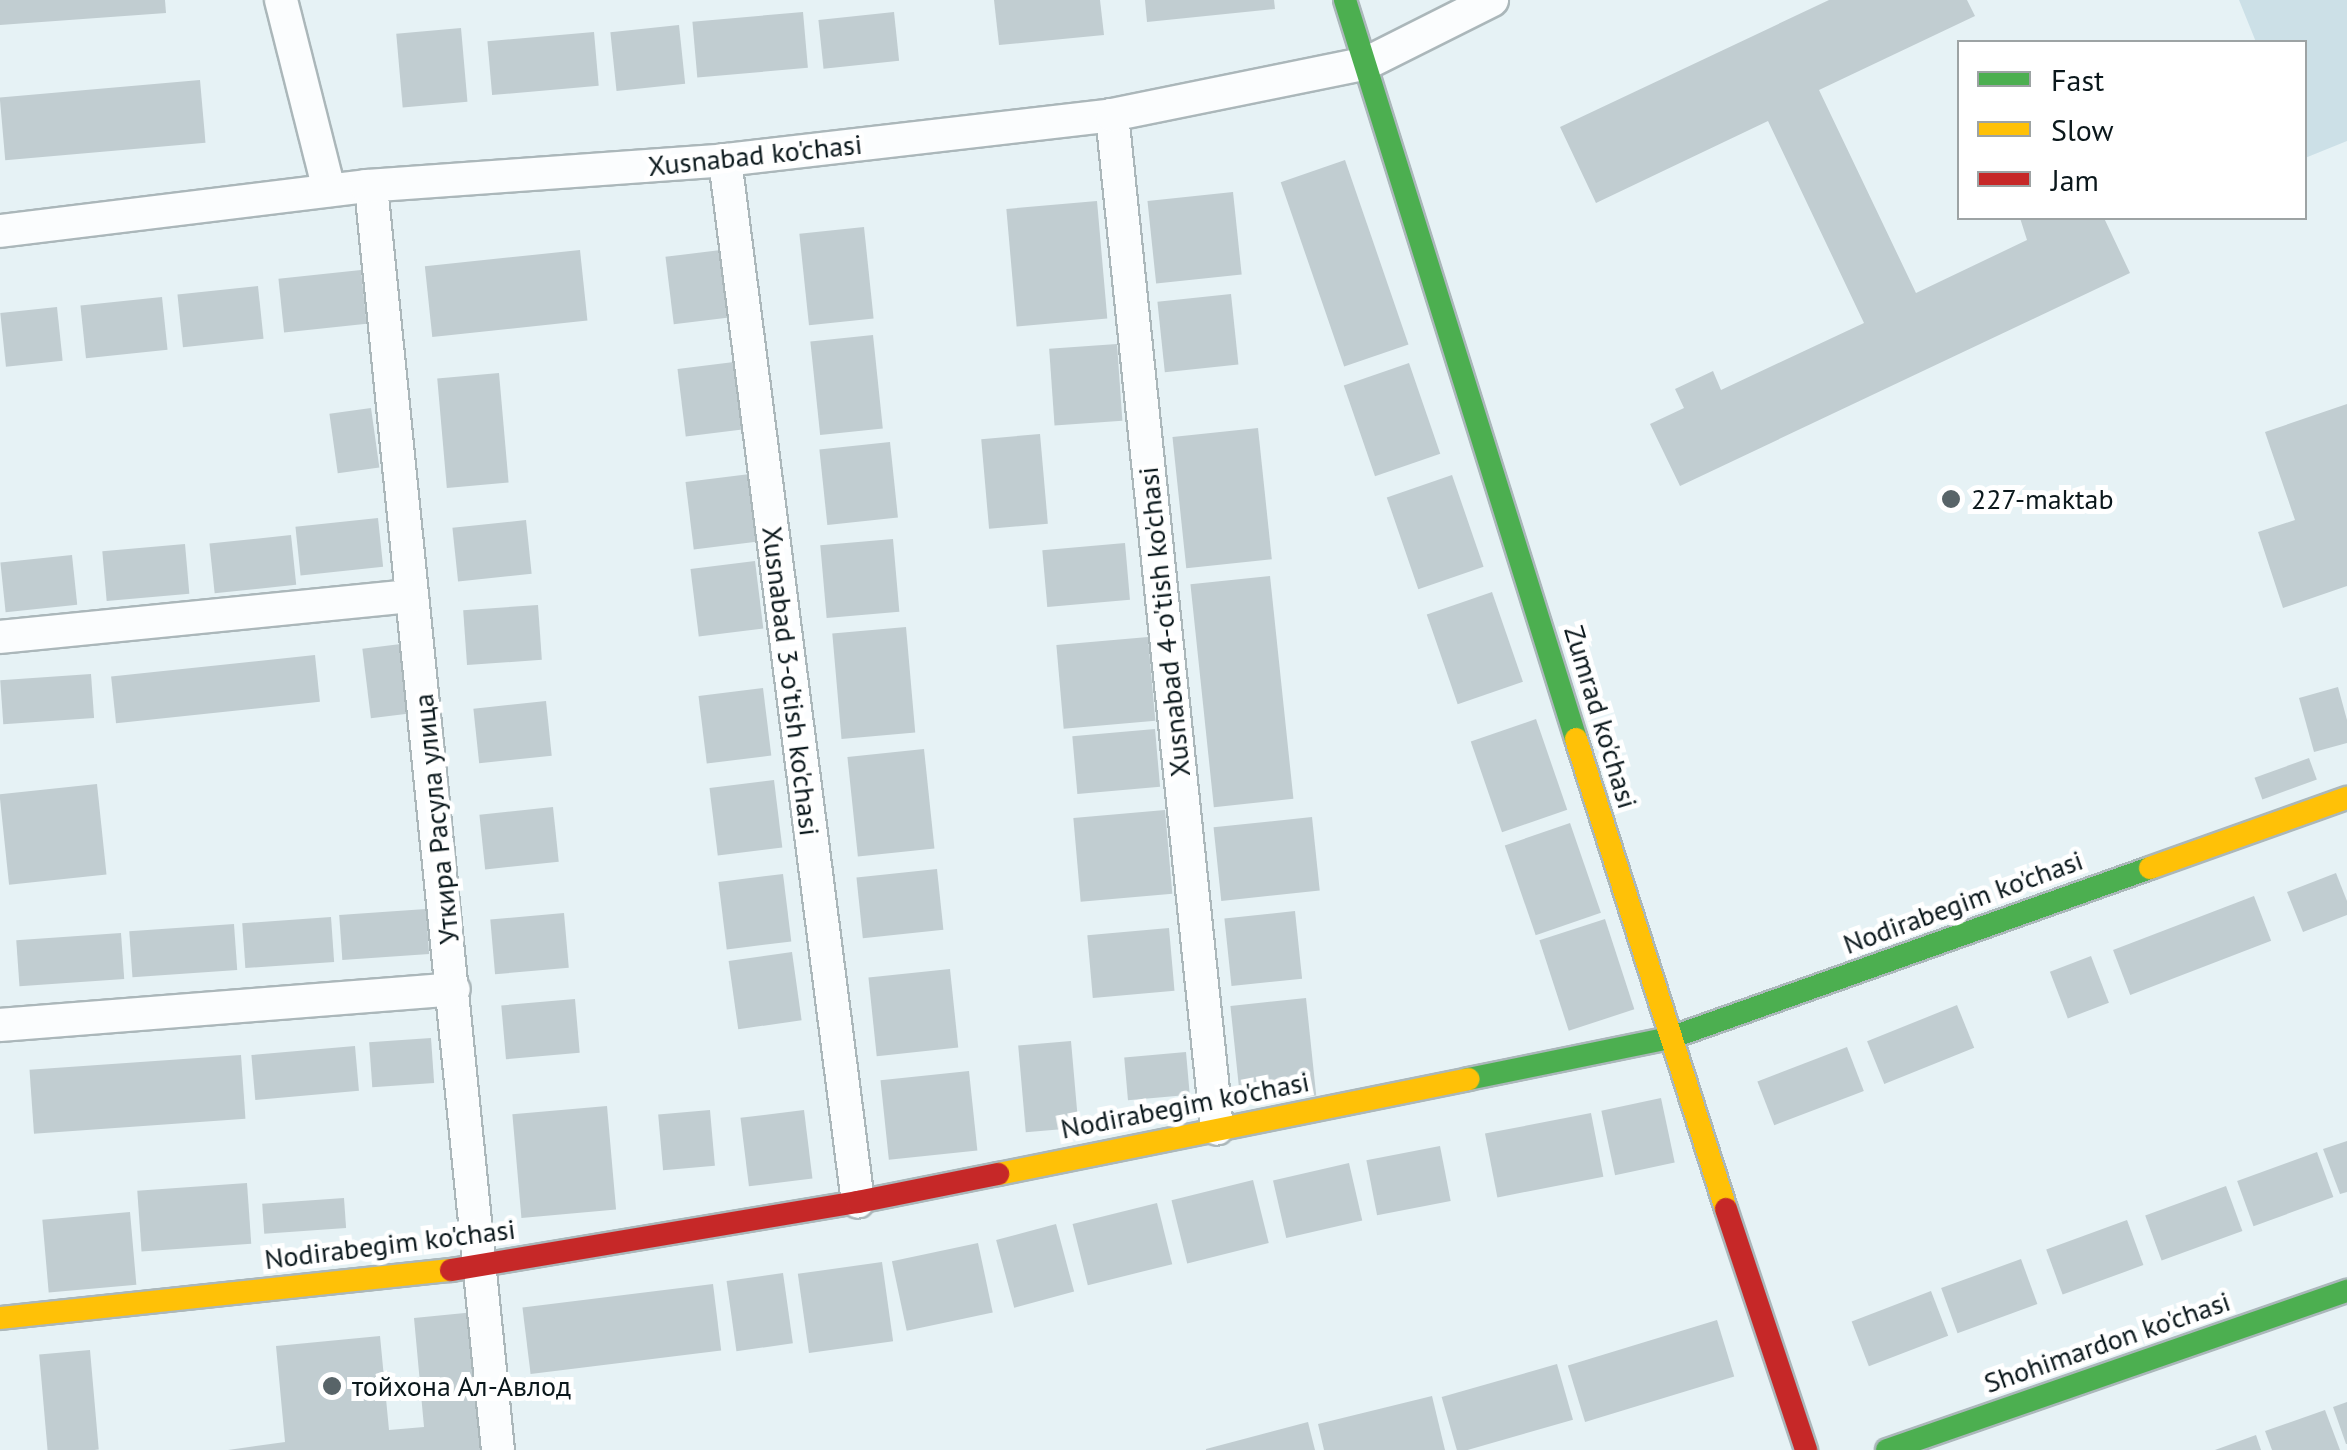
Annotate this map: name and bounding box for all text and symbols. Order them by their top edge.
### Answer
legend [1957,40,2307,220]
text: Fast [2051,60,2104,99]
text: Slow [2051,110,2114,149]
street label: Xusnabad ko'chasi [646,127,864,183]
text: Jam [2051,160,2099,199]
street label: Xusnabad 4-o'tish ko'chasi [1131,465,1197,779]
place label: 227-maktab [1971,482,2114,516]
marker: 227-maktab [1940,488,1962,510]
street label: Xusnabad 3-o'tish ko'chasi [755,524,827,838]
street label: Zumrad ko'chasi [1557,622,1645,812]
street label: Уткира Расула улица [406,692,466,946]
street label: Nodirabegim ko'chasi [1839,843,2087,961]
street label: Nodirabegim ko'chasi [1058,1064,1312,1146]
street label: Nodirabegim ko'chasi [263,1212,517,1276]
street label: Shohimardon ko'chasi [1980,1284,2234,1400]
place label: тойхона Ал-Авлод [352,1369,572,1403]
marker: тойхона Ал-Авлод [321,1375,343,1397]

